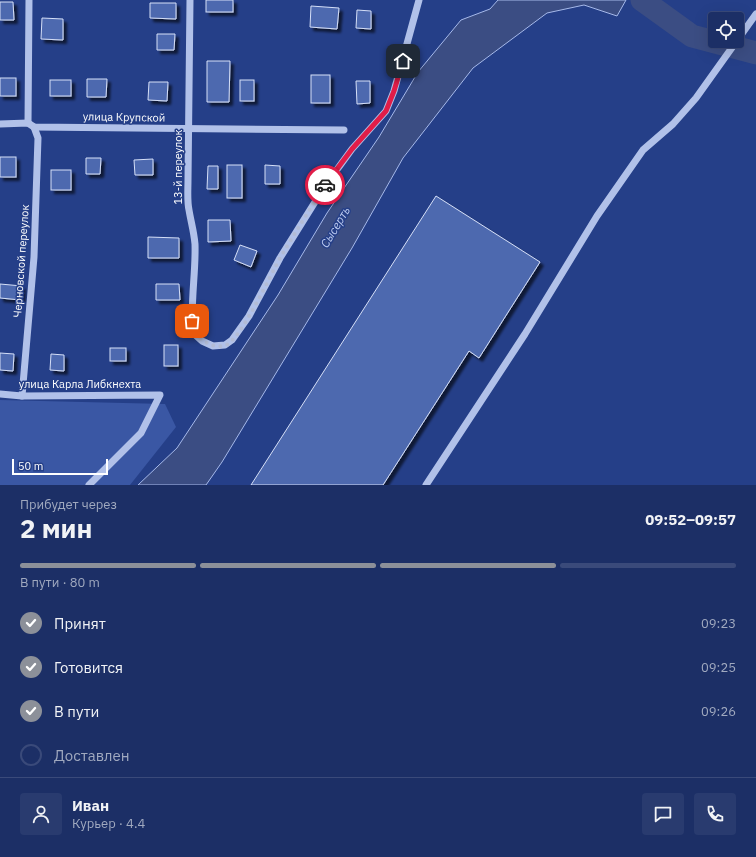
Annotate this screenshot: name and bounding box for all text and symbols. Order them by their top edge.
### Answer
map controls [708,12,744,48]
button: locate [708,12,744,48]
pin [386,44,420,78]
icon: home [392,50,414,72]
street label: улица Крупской [83,109,165,125]
street label: 13-й переулок [171,129,185,205]
courier [305,165,345,205]
icon: car [314,174,336,196]
street label: Черновской переулок [10,204,32,318]
water label: Сысерть [317,204,353,250]
pin [175,304,209,338]
icon: bag [181,310,203,332]
street label: улица Карла Либкнехта [19,377,141,391]
scale bar [12,457,108,476]
text: 50 m [18,459,43,473]
text: Прибудет через [20,496,117,513]
text: 09:52–09:57 [645,510,736,529]
text: 2 мин [20,511,92,545]
text: В пути · 80 m [20,574,100,591]
icon: check [20,612,42,634]
text: Принят [54,614,106,633]
text: 09:23 [701,615,736,632]
icon: check [20,656,42,678]
text: Готовится [54,658,123,677]
text: 09:25 [701,659,736,676]
icon: check [20,700,42,722]
text: В пути [54,702,99,721]
text: 09:26 [701,703,736,720]
text: Доставлен [54,746,130,765]
button: person [20,793,62,835]
button: chat [642,793,684,835]
button: phone [694,793,736,835]
text: Иван [72,796,109,815]
text: Курьер · 4.4 [72,815,145,832]

